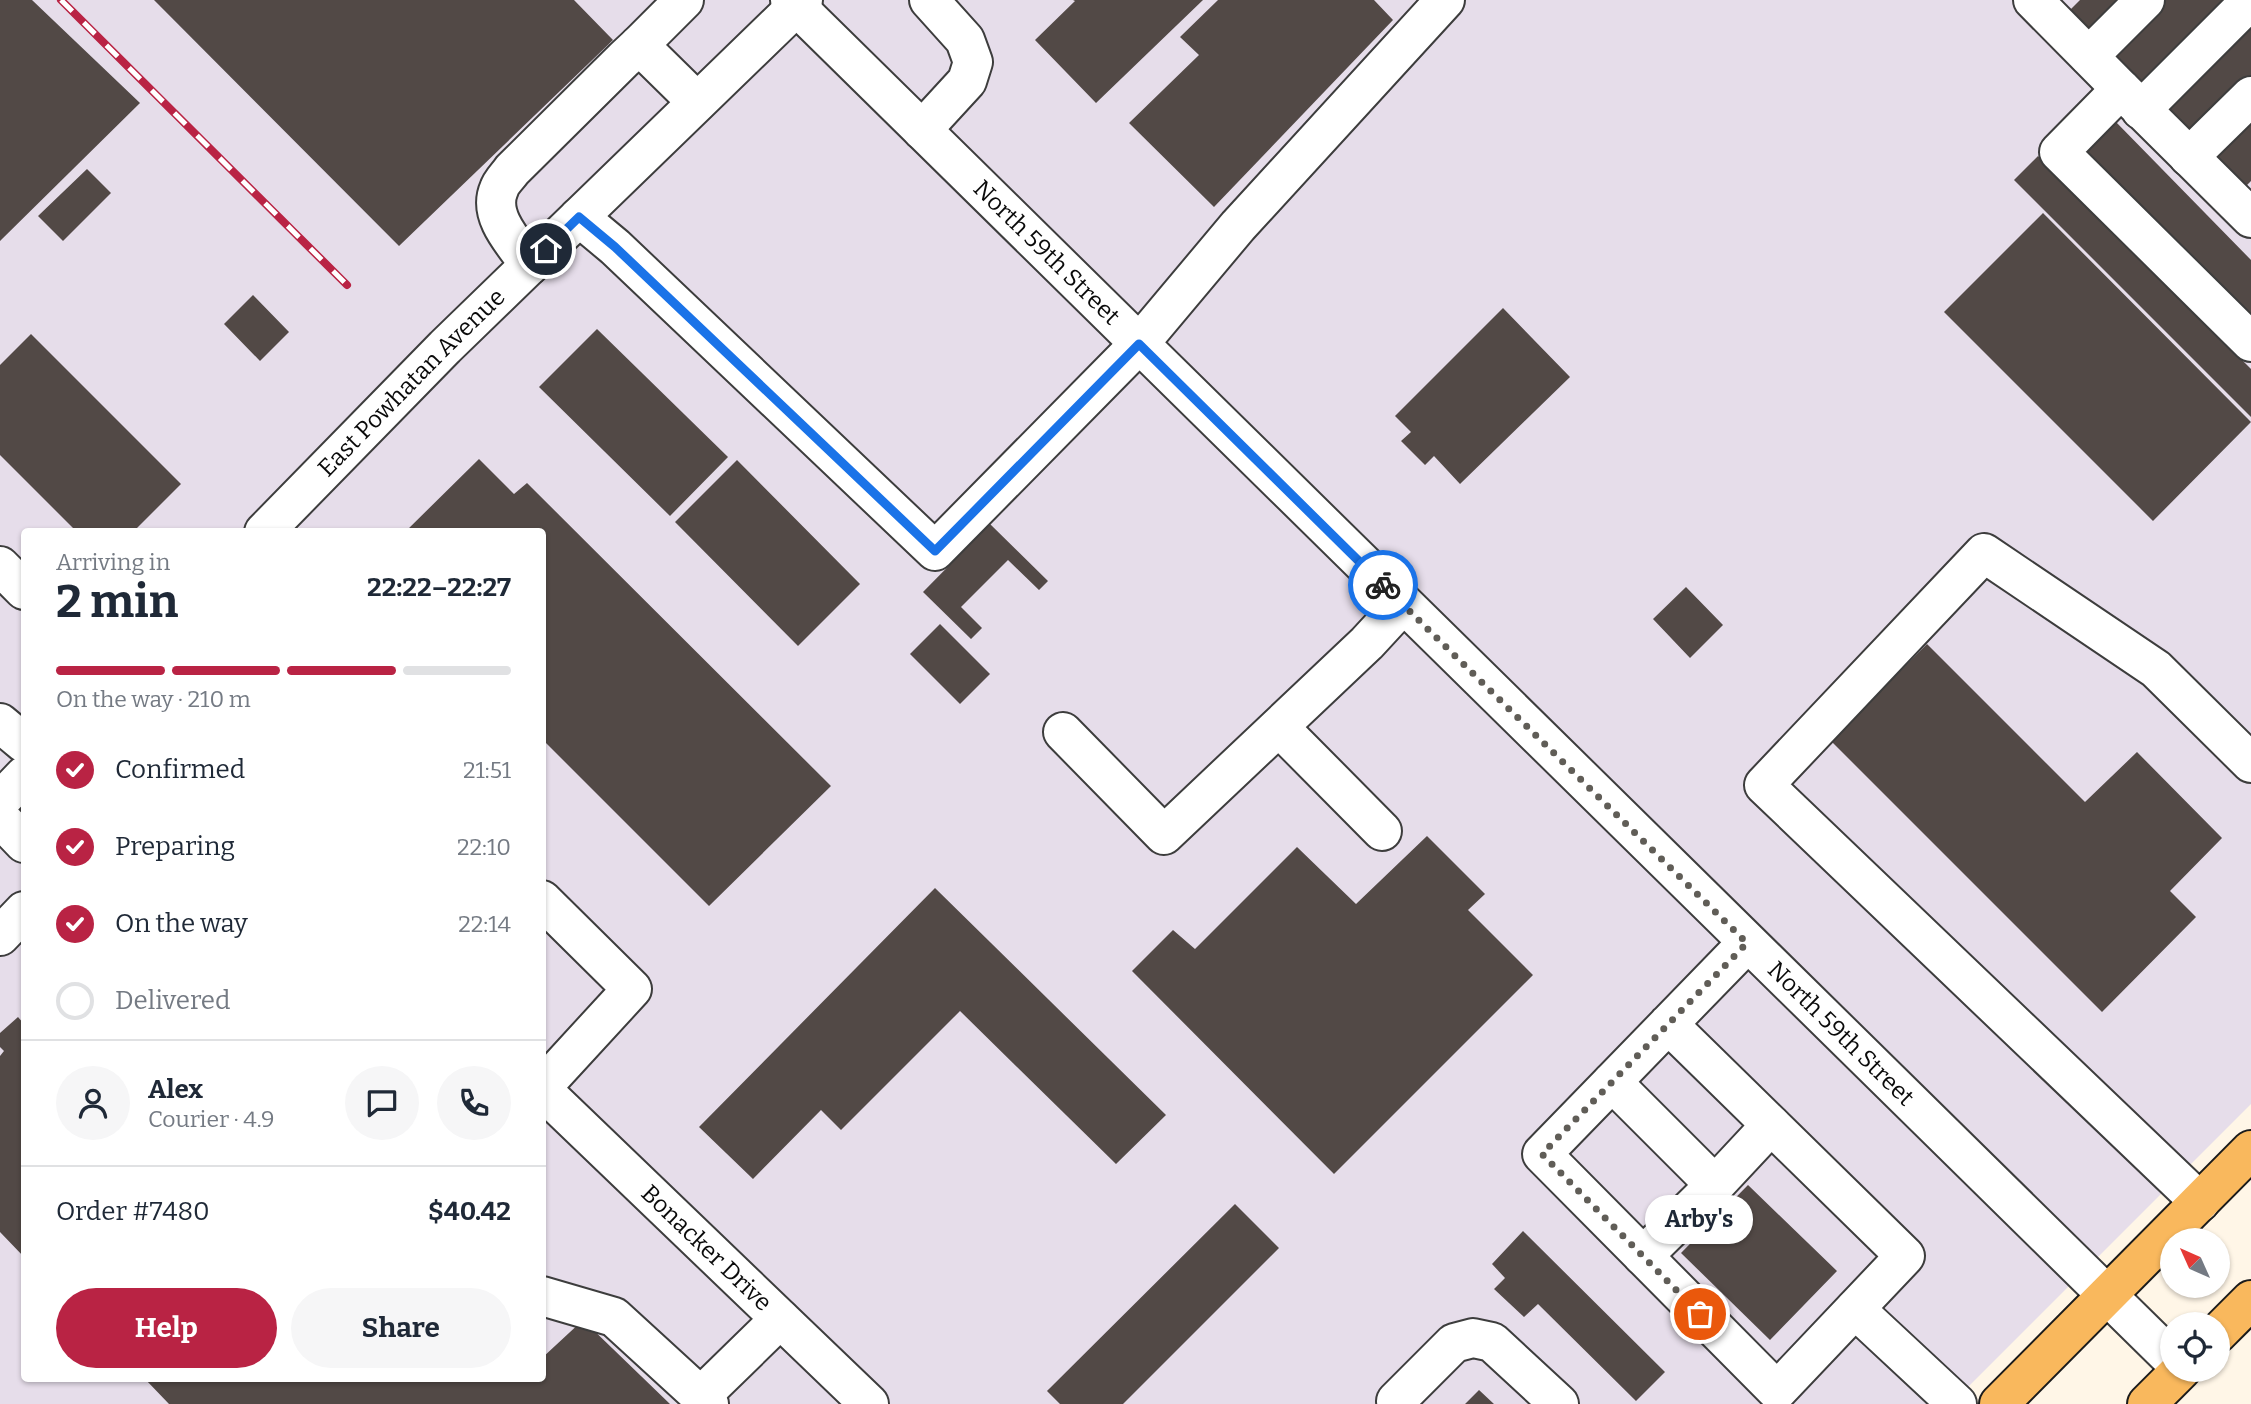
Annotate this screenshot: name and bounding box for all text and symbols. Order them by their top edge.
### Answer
street label: North 59th Street [968,174,1126,331]
pin [516,219,576,279]
icon: home [527,230,565,268]
street label: East Powhatan Avenue [312,283,511,482]
text: Arriving in [56,548,170,576]
courier [1348,550,1418,620]
icon: bike [1364,566,1402,604]
text: 22:22–22:27 [367,572,511,603]
text: 2 min [56,574,178,629]
text: On the way · 210 m [56,685,251,713]
icon: check [56,751,94,789]
text: Confirmed [115,754,245,785]
text: 21:51 [463,756,511,784]
icon: check [56,828,94,866]
text: Preparing [115,831,235,862]
text: 22:10 [457,833,511,861]
icon: check [56,905,94,943]
text: On the way [115,908,248,939]
text: 22:14 [458,910,511,938]
street label: North 59th Street [1762,956,1920,1112]
text: Delivered [115,985,230,1016]
button: person [56,1066,130,1140]
button: chat [345,1066,419,1140]
button: phone [437,1066,511,1140]
text: Alex [148,1074,203,1105]
text: Courier · 4.9 [148,1105,275,1133]
street label: Bonacker Drive [636,1179,777,1317]
callout: Arby's [1646,1195,1754,1244]
text: Order #7480 [56,1196,210,1227]
text: $40.42 [428,1196,511,1227]
text: Arby's [1665,1205,1733,1233]
north arrow [2160,1228,2230,1298]
map controls [2160,1228,2230,1382]
pin [1670,1284,1730,1344]
button: Help [56,1288,277,1368]
button: Share [291,1288,511,1368]
icon: bag [1681,1295,1719,1333]
button: locate [2160,1312,2230,1382]

